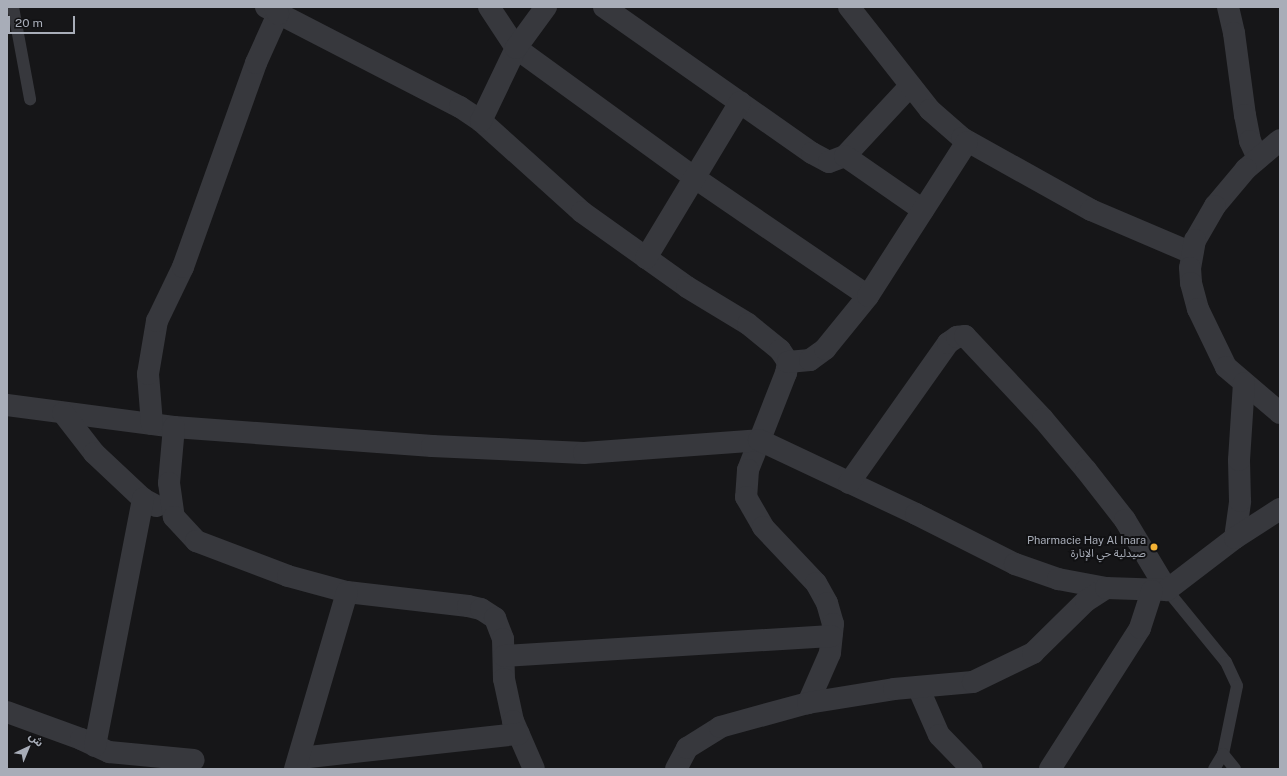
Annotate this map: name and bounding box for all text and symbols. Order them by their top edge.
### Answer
scale bar [10,8,77,34]
text: 20 m [15,16,43,30]
place label: Pharmacie Hay Al Inara صيدلية حي الإنارة [1027,534,1146,560]
marker: Pharmacie Hay Al Inara صيدلية حي الإنارة [1149,542,1159,552]
north arrow [8,728,48,768]
text: ش [27,730,46,749]

